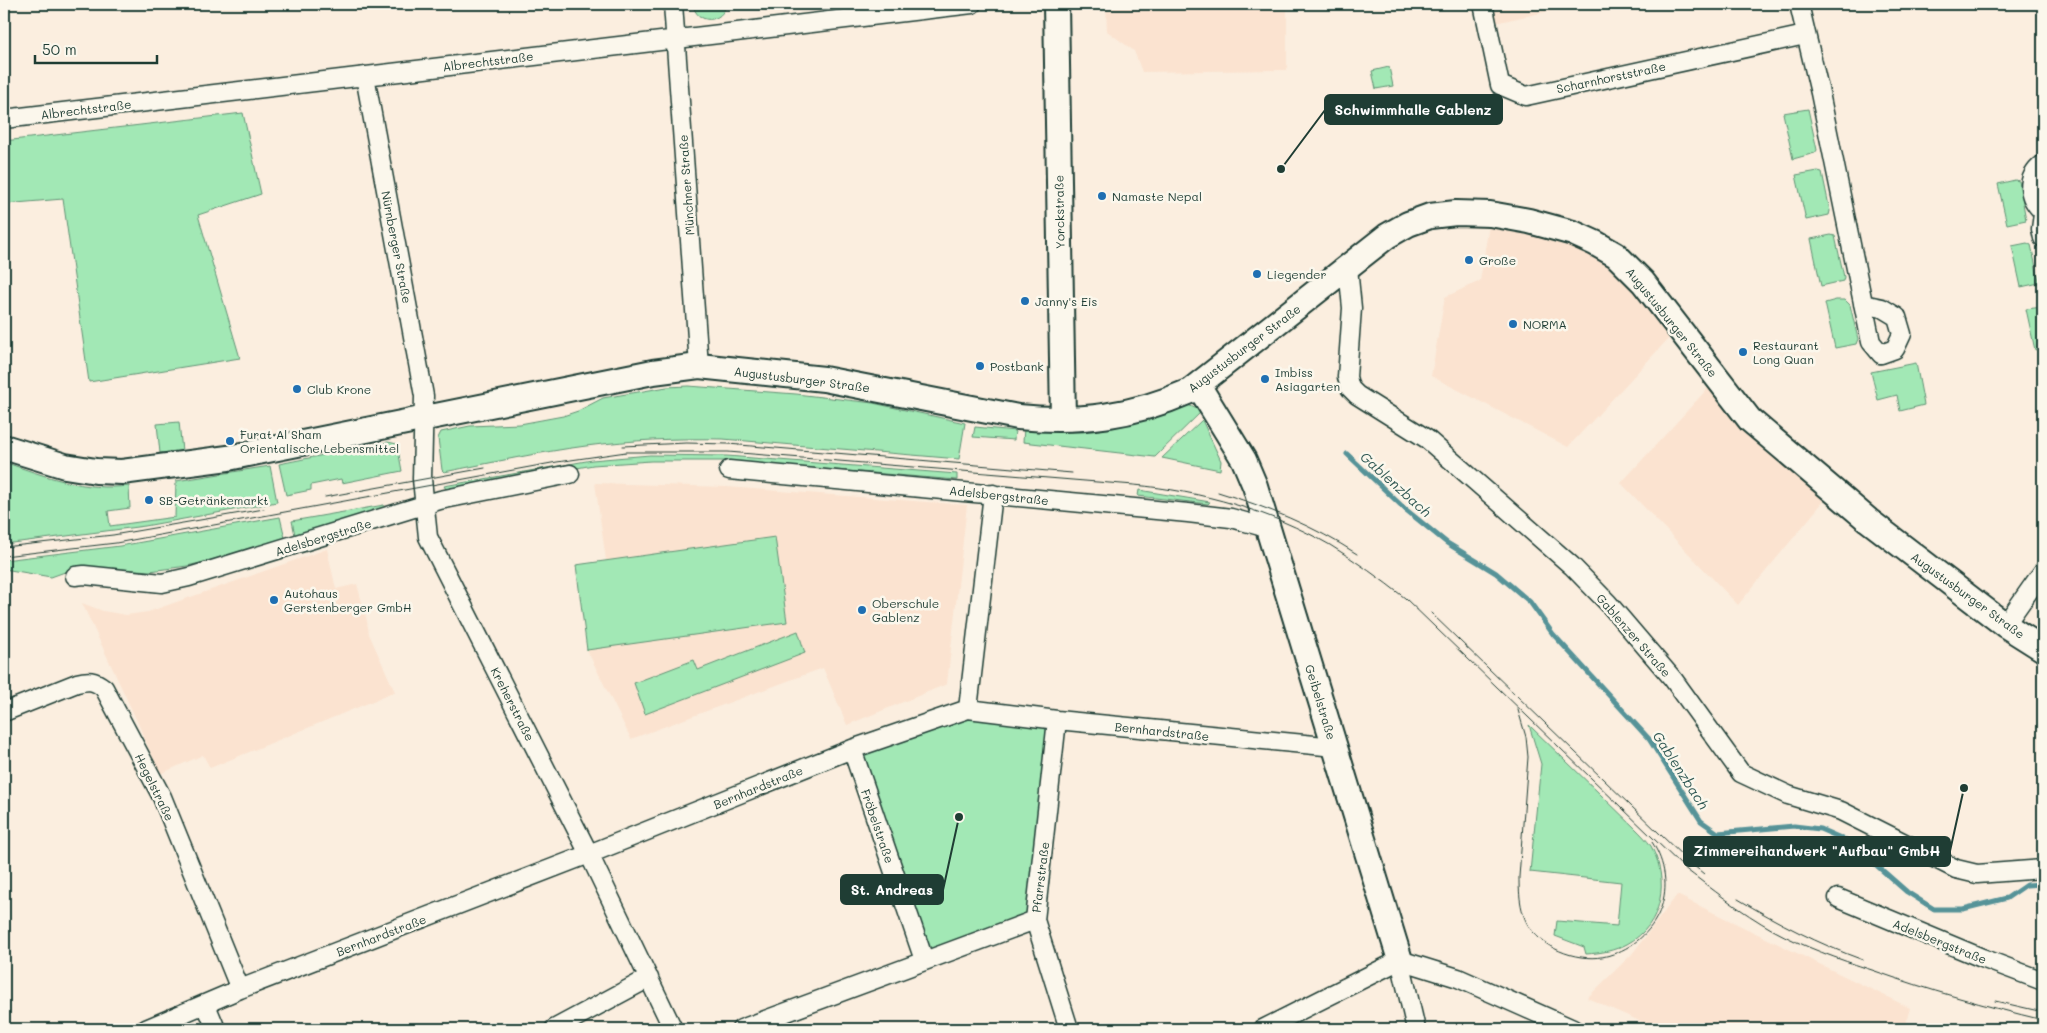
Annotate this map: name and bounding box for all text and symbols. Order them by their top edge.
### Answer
scale bar [35,32,158,64]
text: 50 m [42,39,77,59]
street label: Albrechtstraße [442,48,534,74]
street label: Scharnhorststraße [1555,58,1667,96]
callout: Schwimmhalle Gablenz [1325,95,1502,124]
street label: Albrechtstraße [40,96,132,122]
text: Schwimmhalle Gablenz [1334,100,1492,119]
street label: Münchner Straße [674,134,698,236]
street label: Yorckstraße [1050,175,1068,249]
place label: Namaste Nepal [1112,188,1202,204]
street label: Nürnberger Straße [378,190,416,304]
marker: Namaste Nepal [1096,190,1108,202]
place label: Große [1479,252,1516,268]
marker: Große [1463,254,1475,266]
street label: Augustusburger Straße [1623,264,1721,380]
place label: Liegender [1267,266,1327,282]
marker: Liegender [1251,268,1263,280]
place label: Janny's Eis [1035,293,1097,309]
marker: Janny's Eis [1019,295,1031,307]
street label: Augustusburger Straße [1184,300,1304,396]
place label: NORMA [1523,316,1567,332]
marker: NORMA [1507,318,1519,330]
place label: Restaurant Long Quan [1753,337,1819,367]
marker: Restaurant Long Quan [1737,346,1749,358]
place label: Postbank [990,358,1044,374]
marker: Postbank [974,360,986,372]
street label: Augustusburger Straße [733,363,871,395]
place label: Imbiss Asiagarten [1275,364,1340,394]
marker: Imbiss Asiagarten [1259,373,1271,385]
place label: Club Krone [307,381,371,397]
marker: Club Krone [291,383,303,395]
place label: Furat Al Sham Orientalische Lebensmittel [240,426,399,456]
marker: Furat Al Sham Orientalische Lebensmittel [224,435,236,447]
water label: Gablenzbach [1356,447,1436,521]
street label: Adelsbergstraße [948,482,1050,508]
place label: SB-Getränkemarkt [159,492,269,508]
marker: SB-Getränkemarkt [143,494,155,506]
street label: Adelsbergstraße [273,515,373,559]
street label: Augustusburger Straße [1908,548,2028,642]
place label: Autohaus Gerstenberger GmbH [284,585,412,615]
street label: Gablenzer Straße [1593,590,1675,680]
marker: Autohaus Gerstenberger GmbH [268,594,280,606]
place label: Oberschule Gablenz [872,595,939,625]
marker: Oberschule Gablenz [856,604,868,616]
street label: Geibelstraße [1302,662,1340,742]
street label: Kreherstraße [488,664,538,744]
street label: Bernhardstraße [1114,718,1210,744]
water label: Gablenzbach [1649,727,1713,813]
street label: Hegelstraße [132,751,178,823]
street label: Bernhardstraße [711,762,805,812]
street label: Fröbelstraße [858,787,898,865]
callout: Zimmereihandwerk "Aufbau" GmbH [1684,837,1950,866]
street label: Pfarrstraße [1028,841,1052,913]
text: Zimmereihandwerk "Aufbau" GmbH [1694,841,1940,860]
callout: St. Andreas [841,875,943,904]
text: St. Andreas [851,880,933,899]
street label: Bernhardstraße [334,910,428,960]
street label: Adelsbergstraße [1891,915,1989,967]

